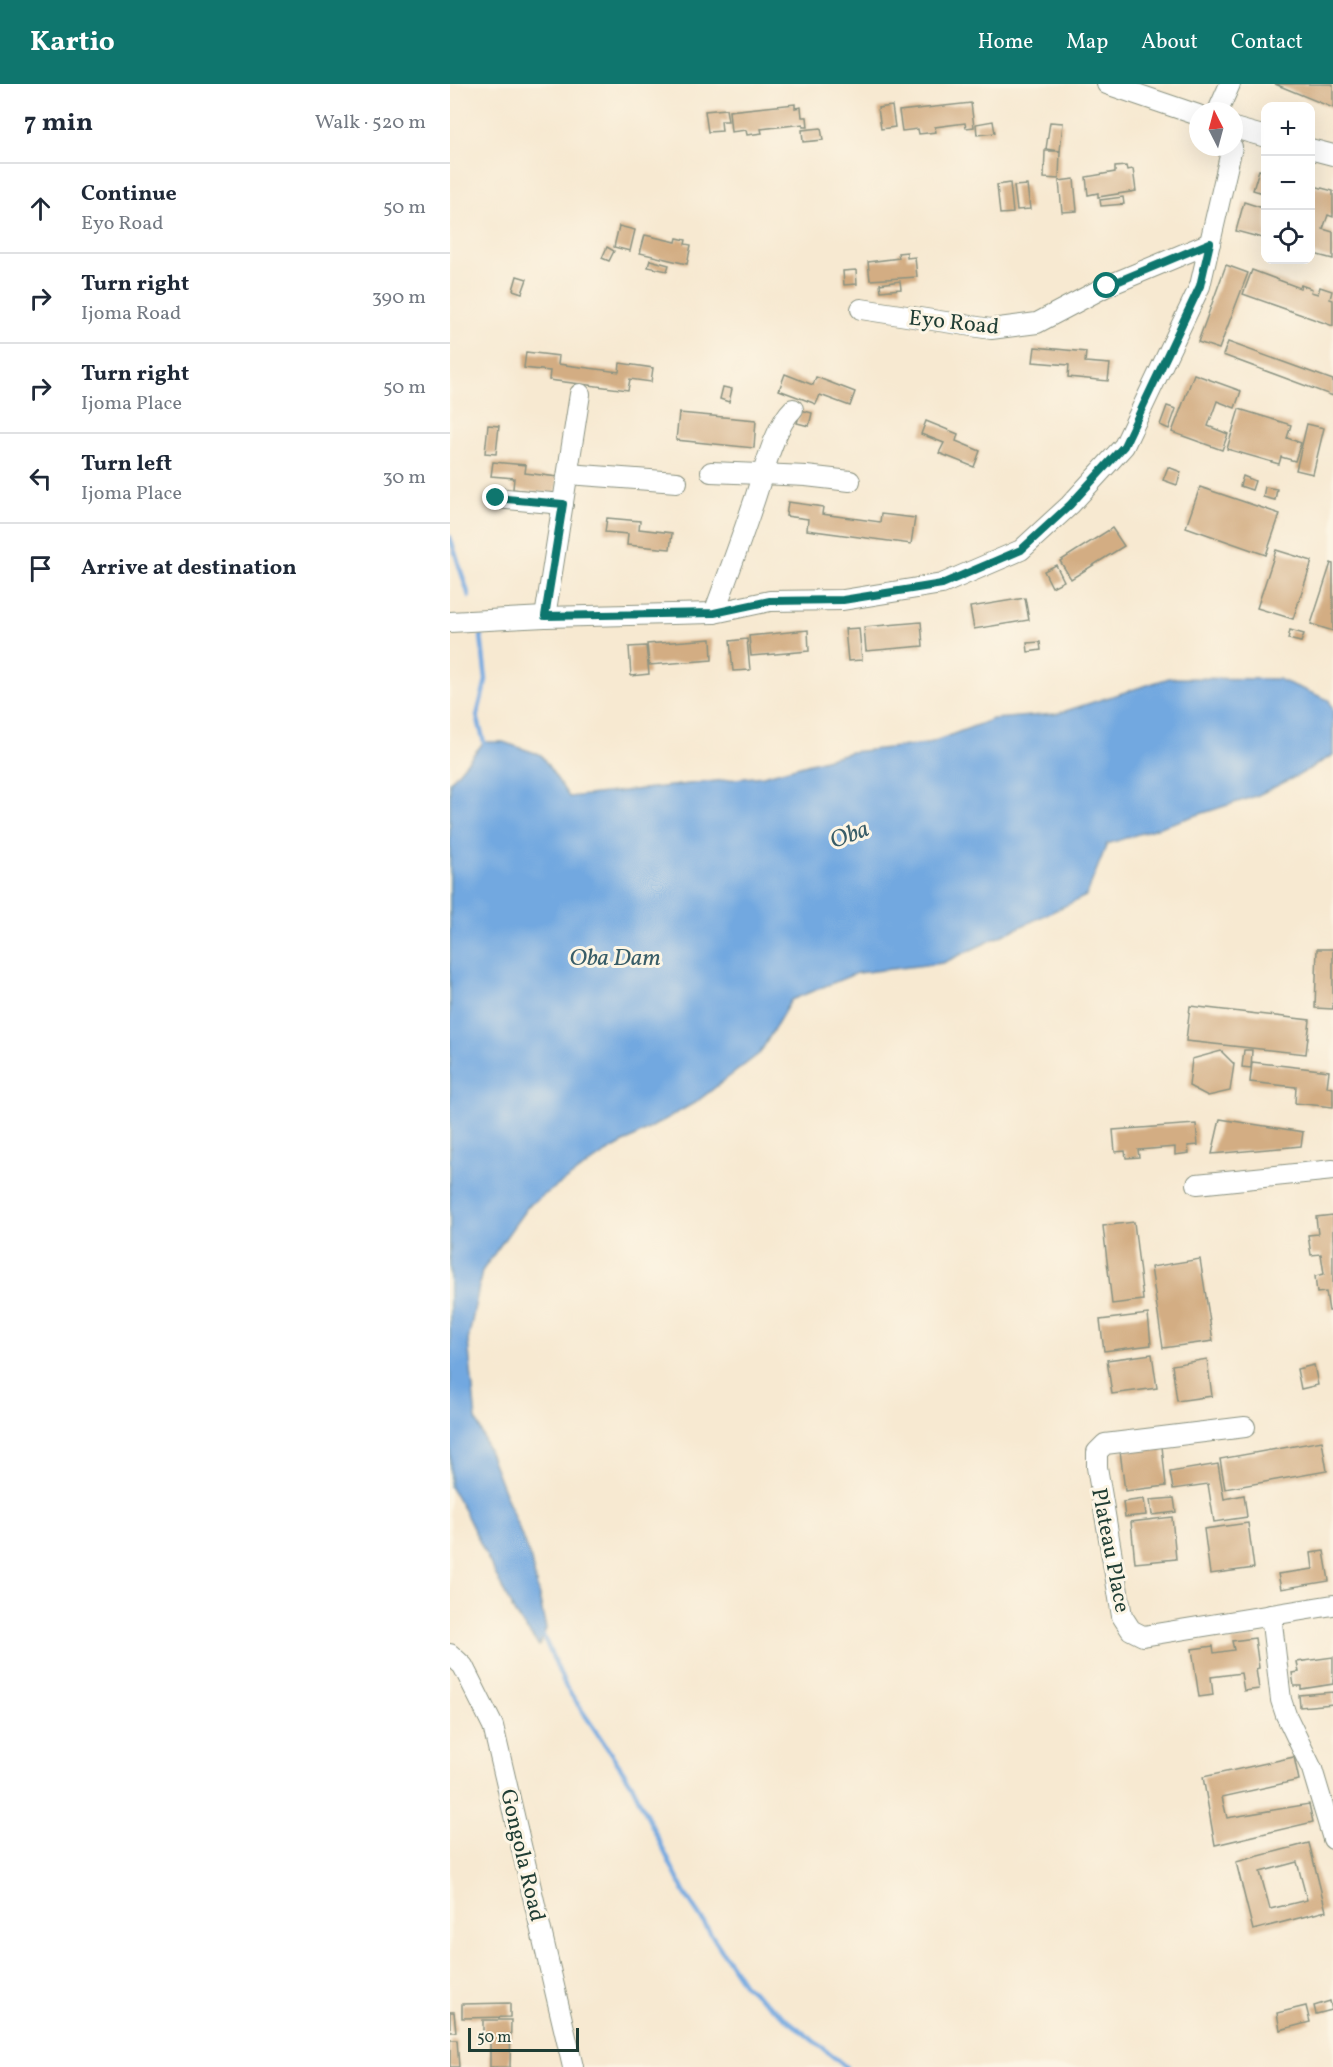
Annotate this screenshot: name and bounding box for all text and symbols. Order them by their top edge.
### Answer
text: Kartio [30,23,115,62]
text: Home [978,28,1033,57]
text: Map [1066,28,1108,57]
text: About [1141,28,1198,57]
text: Contact [1231,28,1303,57]
north arrow [1189,102,1243,156]
map controls [1261,102,1315,264]
button: + [1261,102,1315,156]
text: 7 min [24,105,93,141]
text: Walk · 520 m [315,109,426,137]
button: − [1261,156,1315,210]
text: Continue [81,179,177,210]
icon: ahead [24,192,57,225]
text: 50 m [383,194,426,222]
text: Eyo Road [81,210,163,238]
button: locate [1261,210,1315,264]
text: Turn right [81,269,189,300]
route start [1093,272,1119,298]
icon: right [24,282,57,315]
text: 390 m [372,284,426,312]
text: Ijoma Road [81,300,181,328]
street label: Eyo Road [907,303,1000,344]
text: Turn right [81,359,189,390]
icon: right [24,372,57,405]
text: 50 m [383,374,426,402]
text: Ijoma Place [81,390,182,418]
text: Turn left [81,449,172,480]
icon: left [24,462,57,495]
text: 30 m [382,464,426,492]
text: Ijoma Place [81,480,182,508]
route end [482,484,508,510]
icon: arrive [24,552,57,585]
text: Arrive at destination [81,553,297,584]
water label: Oba [825,813,874,859]
water label: Oba Dam [569,942,661,976]
street label: Plateau Place [1082,1486,1137,1615]
street label: Gongola Road [491,1786,552,1925]
scale bar [468,2025,579,2052]
text: 50 m [477,2027,511,2049]

